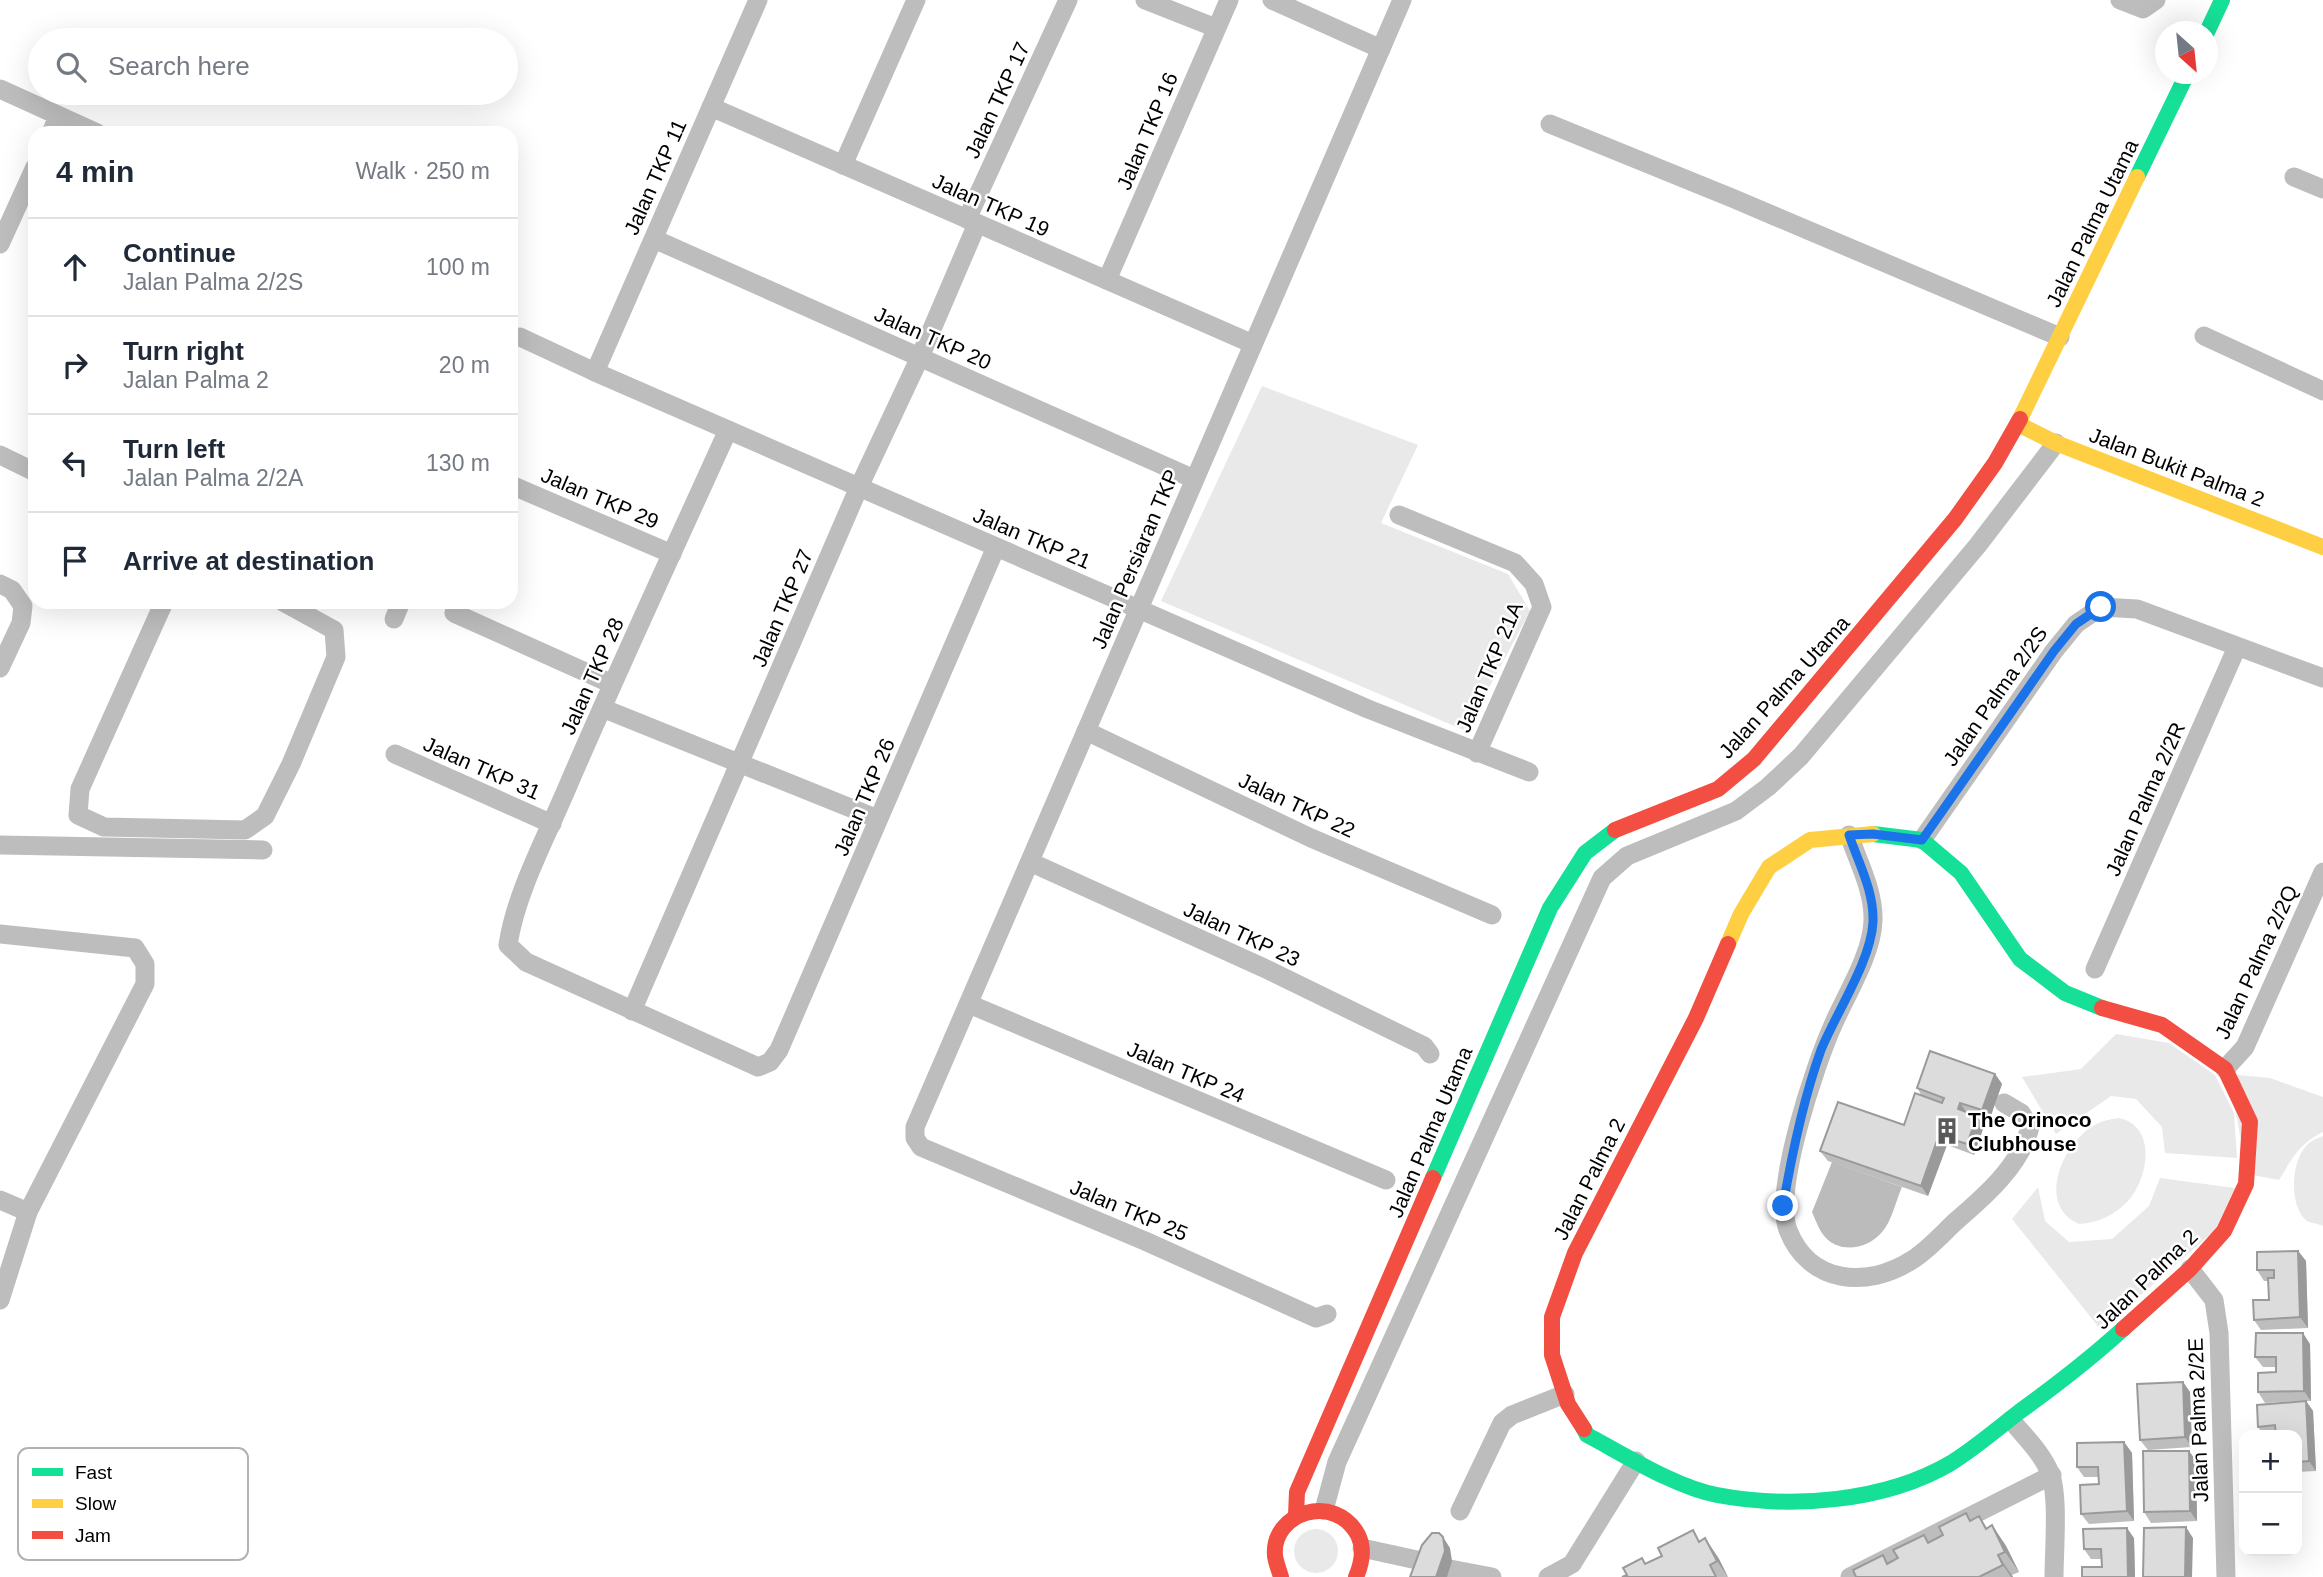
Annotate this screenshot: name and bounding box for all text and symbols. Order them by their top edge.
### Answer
north arrow [2155,21,2218,84]
search box [28,28,518,105]
street label: Jalan TKP 17 [960,38,1034,162]
icon: search [52,48,90,86]
text: Search here [108,51,250,81]
street label: Jalan TKP 16 [1112,69,1182,193]
street label: Jalan TKP 11 [619,116,691,238]
street label: Jalan Palma Utama [2041,135,2143,310]
text: 4 min [56,155,134,188]
text: Walk · 250 m [355,158,490,184]
street label: Jalan TKP 19 [929,169,1053,241]
text: Continue [123,238,236,268]
icon: ahead [56,248,94,286]
text: 100 m [426,254,490,280]
text: Jalan Palma 2/2S [123,269,303,295]
street label: Jalan TKP 20 [871,302,995,374]
text: Turn right [123,336,244,366]
icon: right [56,346,94,384]
text: 20 m [439,352,490,378]
text: Jalan Palma 2 [123,367,269,393]
street label: Jalan Bukit Palma 2 [2086,423,2268,511]
text: Turn left [123,434,225,464]
icon: left [56,444,94,482]
text: 130 m [426,450,490,476]
street label: Jalan TKP 29 [538,463,662,533]
text: Jalan Palma 2/2A [123,465,303,491]
street label: Jalan Persiaran TKP [1087,466,1183,652]
street label: Jalan TKP 21 [970,503,1094,573]
icon: arrive [56,542,94,580]
text: Arrive at destination [123,546,374,576]
street label: Jalan TKP 27 [747,546,817,670]
route start [2085,591,2116,622]
street label: Jalan TKP 21A [1451,598,1527,736]
street label: Jalan Palma Utama [1714,611,1854,763]
street label: Jalan TKP 28 [556,614,628,738]
street label: Jalan Palma 2/2S [1938,622,2052,770]
street label: Jalan Palma 2/2R [2101,719,2189,879]
street label: Jalan TKP 31 [420,732,544,804]
street label: Jalan TKP 26 [829,735,899,859]
street label: Jalan TKP 22 [1235,768,1359,842]
street label: Jalan Palma 2/2Q [2210,881,2302,1043]
street label: Jalan TKP 23 [1180,897,1304,971]
street label: Jalan TKP 24 [1124,1037,1248,1107]
street label: Jalan Palma Utama [1384,1043,1477,1221]
place label: The Orinoco Clubhouse [1968,1108,2092,1155]
street label: Jalan Palma 2 [1549,1114,1629,1244]
building icon: The Orinoco Clubhouse [1932,1116,1962,1146]
street label: Jalan TKP 25 [1067,1175,1191,1245]
route end [1767,1190,1798,1221]
street label: Jalan Palma 2 [2090,1225,2202,1333]
street label: Jalan Palma 2/2E [2184,1337,2212,1503]
map controls [2239,1430,2302,1556]
button: + [2239,1430,2302,1493]
legend [18,1448,248,1560]
text: Fast [75,1462,113,1483]
text: Slow [75,1493,116,1514]
button: − [2239,1493,2302,1556]
text: Jam [75,1525,111,1546]

